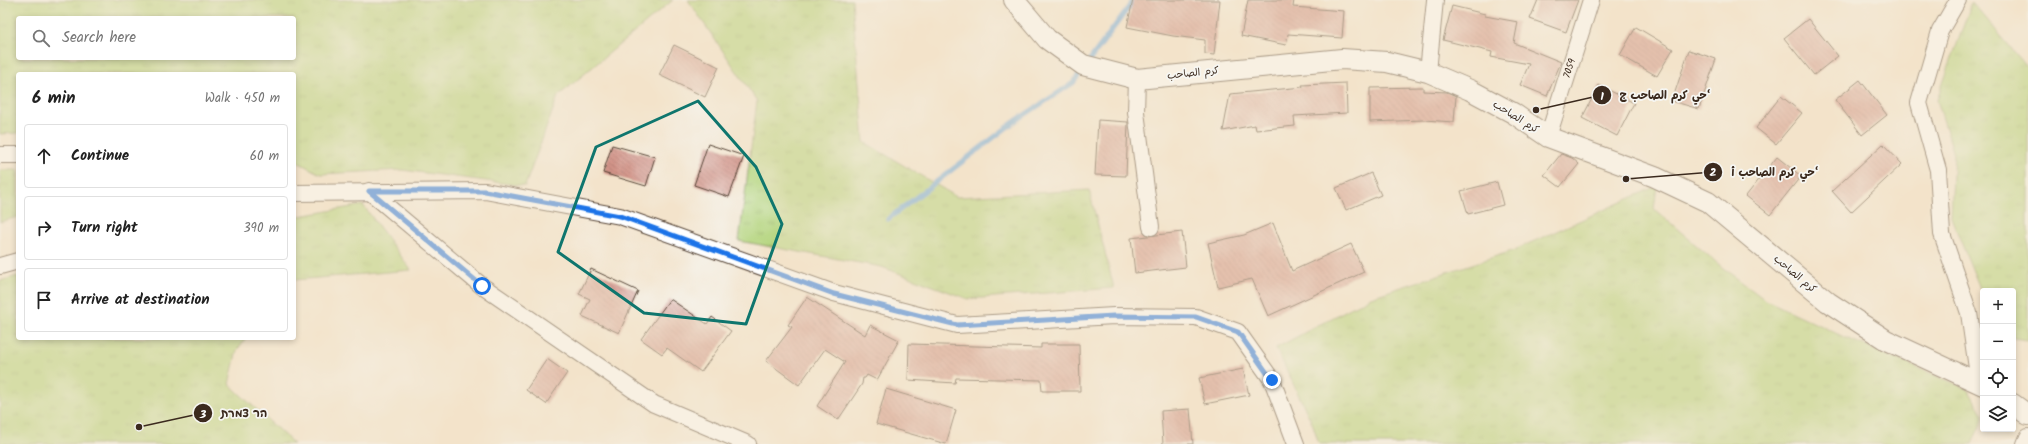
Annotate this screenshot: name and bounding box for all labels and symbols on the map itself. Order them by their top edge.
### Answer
street label: 7059 [1559,56,1580,80]
street label: كرم الصاحب [1166,62,1220,84]
callout: حي كرم الصاحب ج‘ [1592,84,1719,107]
text: 1 [1600,87,1604,106]
text: حي كرم الصاحب ج‘ [1619,87,1711,105]
street label: كرم الصاحب [1490,96,1542,138]
callout: حي كرم الصاحب أ‘ [1703,161,1826,184]
text: 2 [1710,163,1717,182]
text: حي كرم الصاحب أ‘ [1731,164,1819,182]
street label: كرم الصاحب [1770,251,1820,297]
route start [473,277,491,295]
route end [1263,371,1281,389]
callout: הר צמרת [193,402,275,425]
text: 3 [199,405,207,424]
text: הר צמרת [220,405,267,423]

